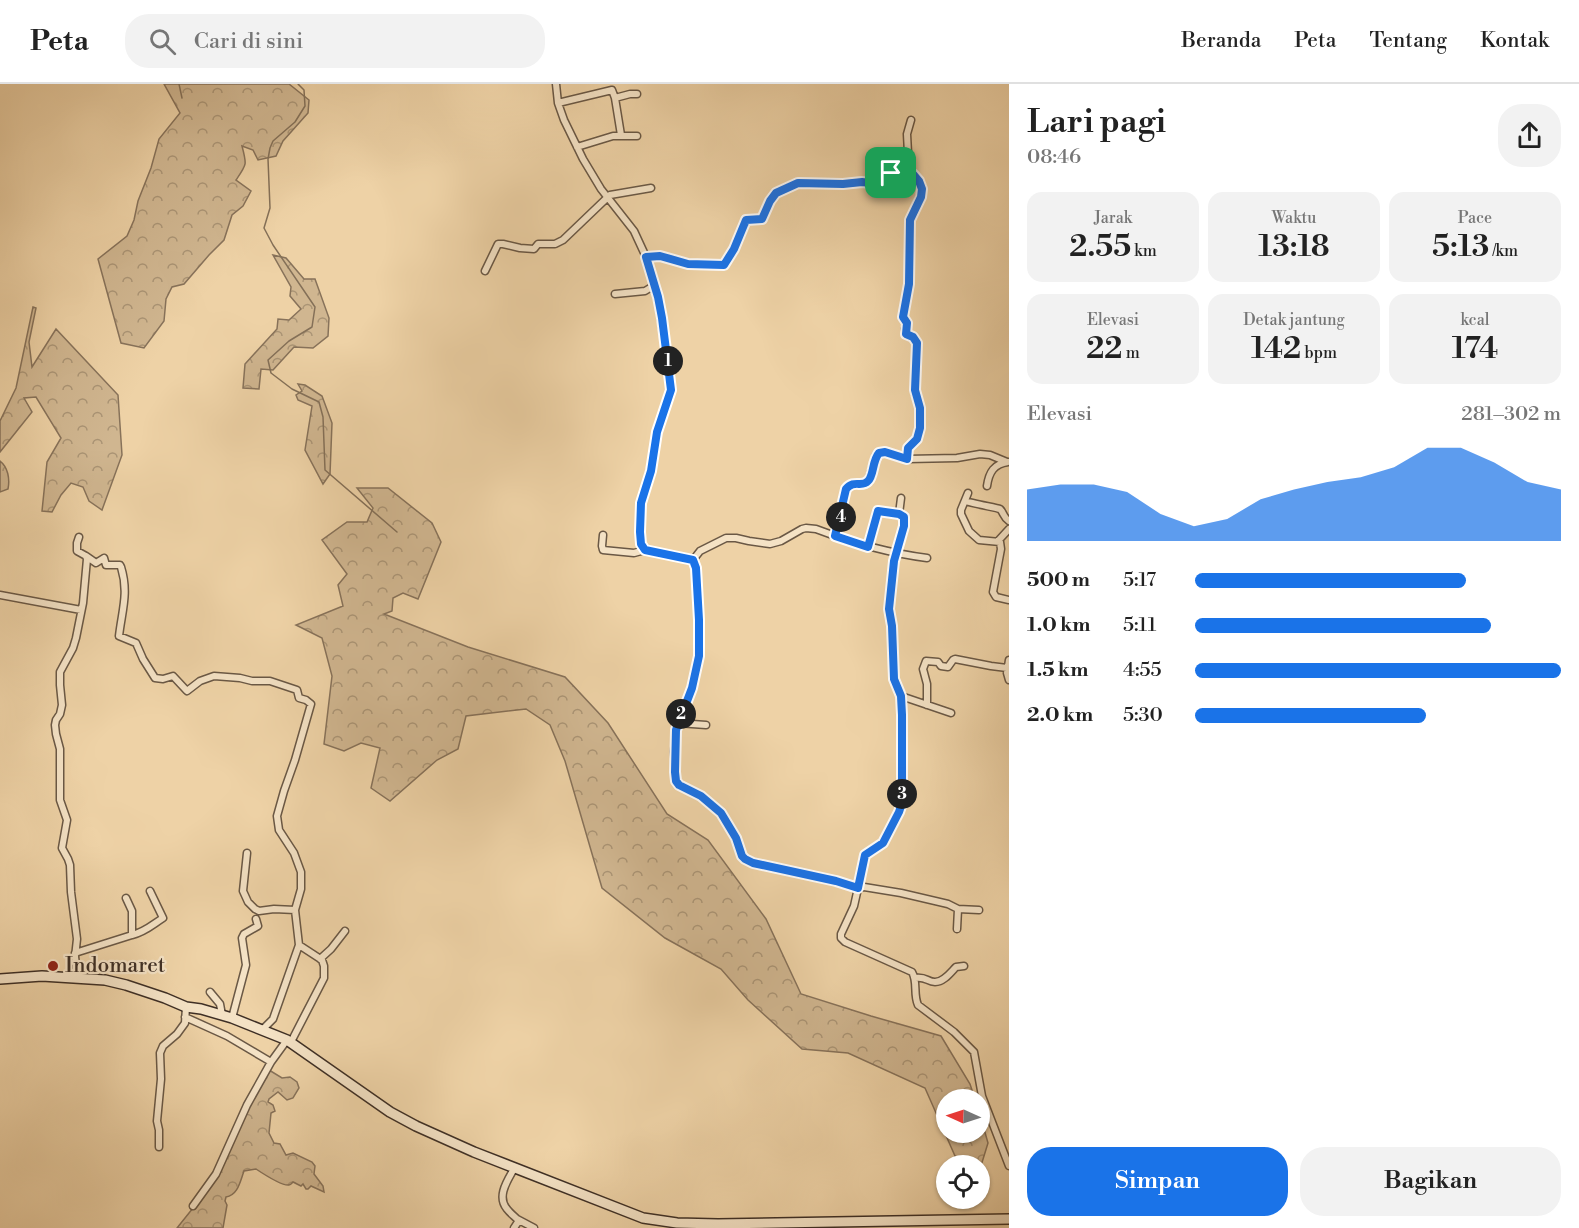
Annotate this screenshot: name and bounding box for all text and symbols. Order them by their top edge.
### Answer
search box [125,14,545,68]
text: Peta [30,24,89,59]
icon: search [146,25,179,58]
text: Cari di sini [194,28,303,55]
text: Beranda [1181,28,1261,54]
text: Peta [1294,28,1336,54]
text: Tentang [1369,28,1447,54]
text: Kontak [1480,28,1549,54]
text: Lari pagi [1027,102,1166,143]
button: share [1498,104,1561,167]
text: 08:46 [1027,145,1081,170]
pin [865,147,916,198]
icon: arrive [874,156,907,189]
text: Jarak [1094,208,1132,228]
text: Waktu [1272,208,1316,228]
text: Pace [1458,208,1492,228]
text: 2.55 [1069,228,1131,266]
text: 13:18 [1258,228,1330,266]
text: 5:13 [1432,228,1489,266]
text: km [1131,241,1157,261]
text: /km [1489,241,1518,261]
text: Elevasi [1087,310,1139,330]
text: Detak jantung [1243,310,1345,330]
text: kcal [1460,310,1490,330]
text: 22 [1086,330,1123,368]
text: 142 [1251,330,1301,368]
text: 174 [1452,330,1498,368]
text: m [1123,343,1140,363]
text: bpm [1301,343,1337,363]
pin: 1 [653,346,683,376]
text: 1 [664,351,672,371]
text: Elevasi [1027,402,1092,427]
text: 281–302 m [1461,402,1561,427]
pin: 4 [826,502,856,532]
text: 4 [836,507,846,527]
text: 500 m [1027,568,1090,593]
text: 5:17 [1123,568,1156,593]
text: 1.0 km [1027,613,1091,638]
text: 5:11 [1123,613,1156,638]
text: 1.5 km [1027,658,1088,683]
text: 4:55 [1123,658,1161,683]
pin: 2 [666,699,696,729]
text: 2.0 km [1027,703,1093,728]
text: 5:30 [1123,703,1163,728]
text: 2 [676,704,686,724]
pin: 3 [887,779,917,809]
text: 3 [897,784,907,804]
place label: Indomaret [65,953,166,979]
marker: Indomaret [46,959,60,973]
north arrow [936,1089,990,1143]
map controls [936,1089,990,1209]
button: Simpan [1027,1147,1288,1216]
button: Bagikan [1300,1147,1561,1216]
button: locate [936,1155,990,1209]

